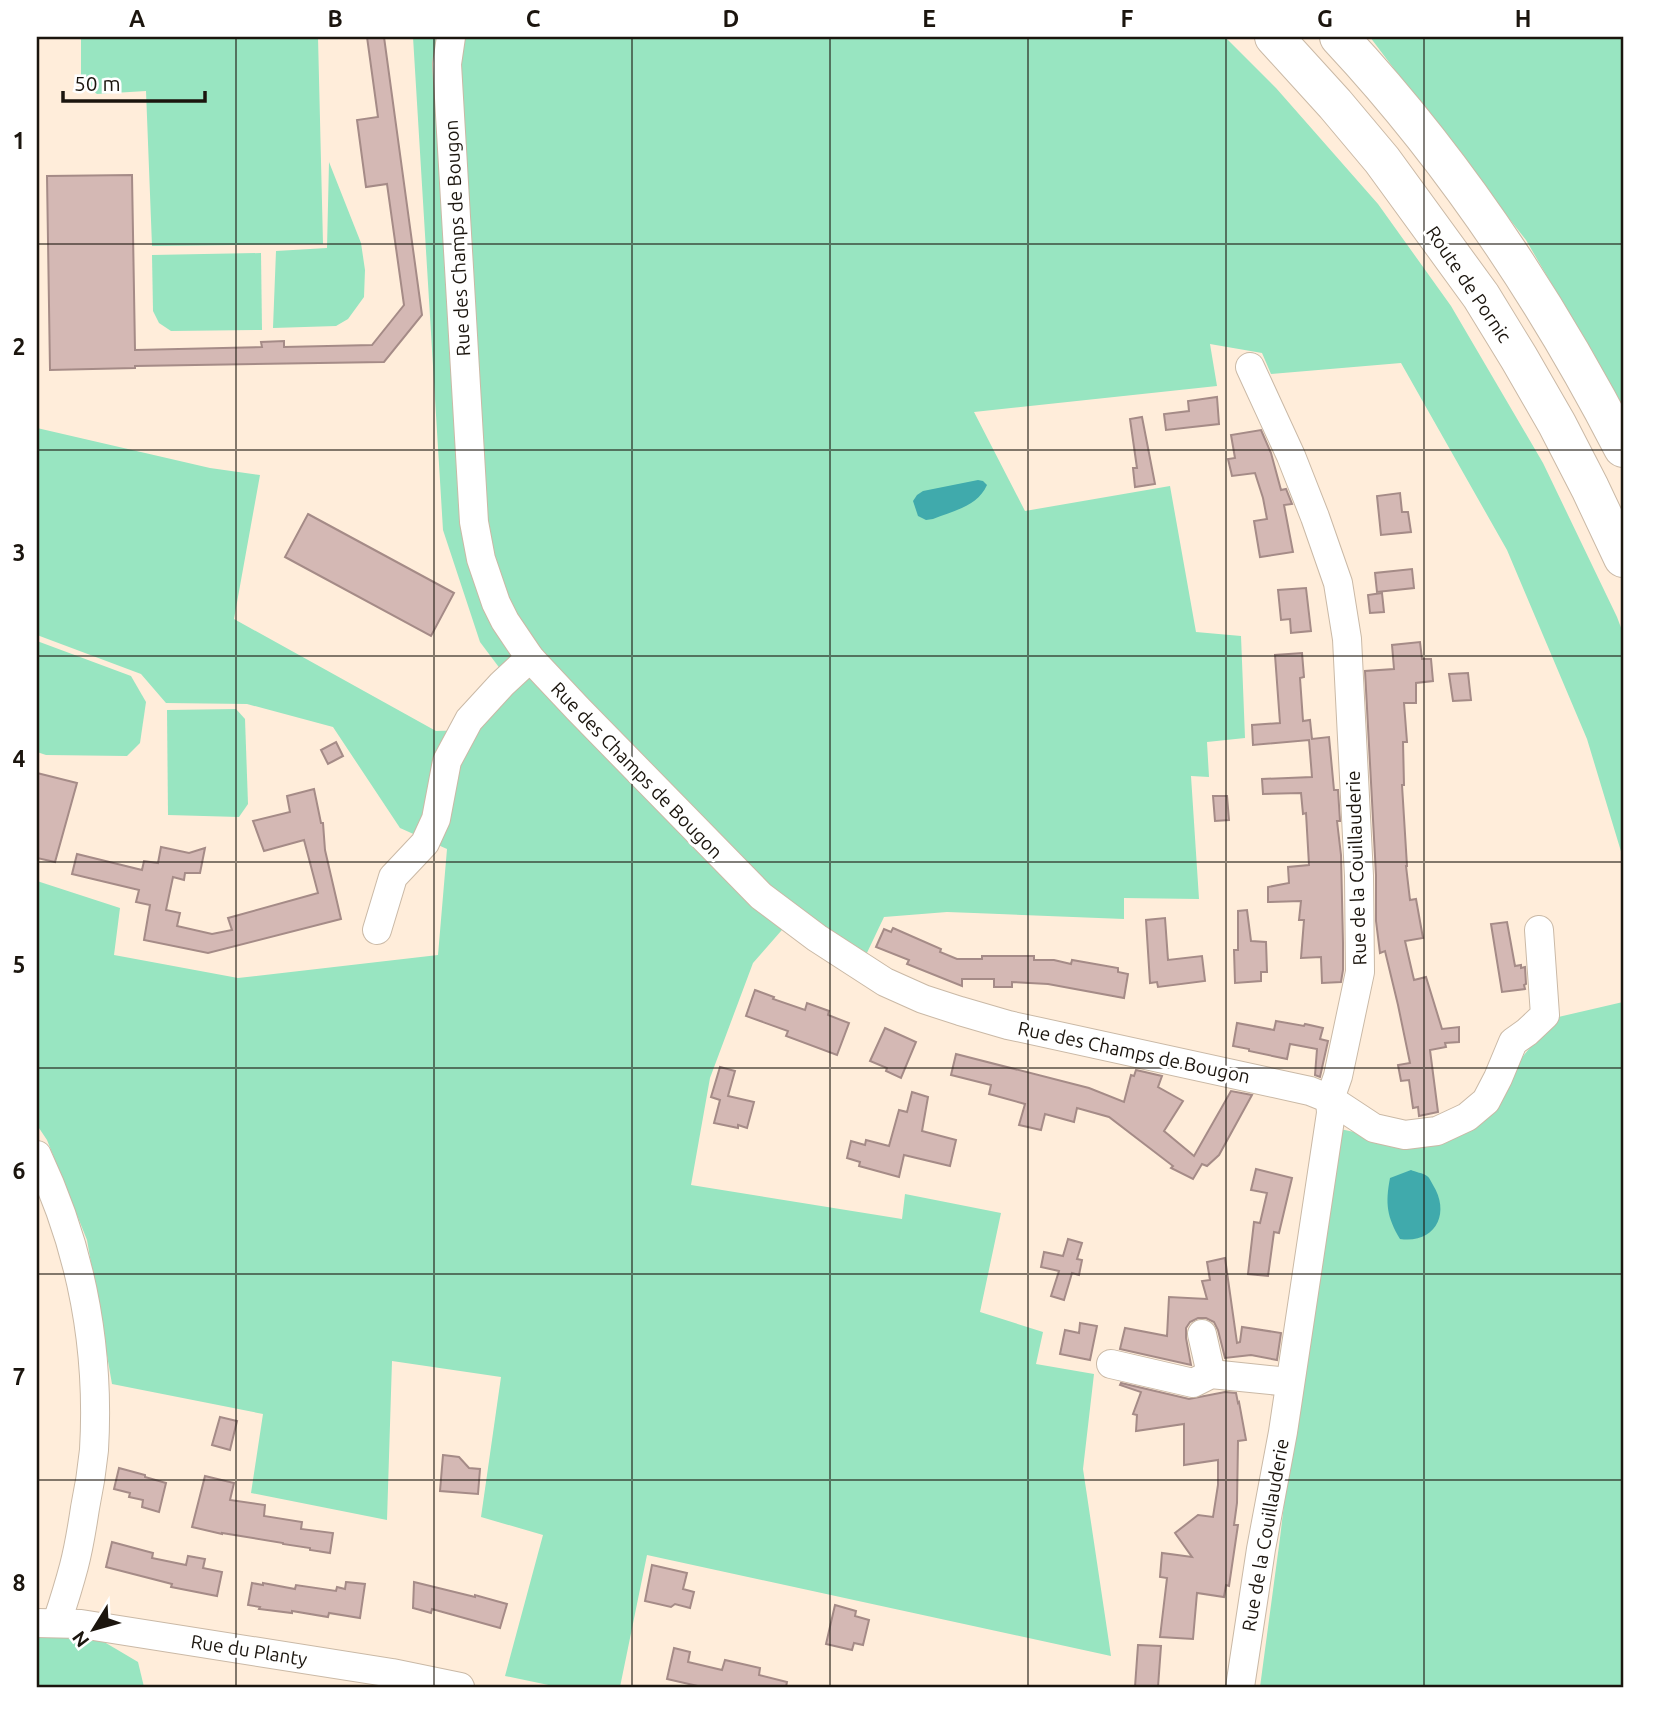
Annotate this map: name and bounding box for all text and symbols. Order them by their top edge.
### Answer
text: A [129,6,145,31]
text: B [327,6,343,31]
text: C [526,6,541,31]
text: D [723,6,739,31]
text: E [922,6,936,31]
text: F [1121,6,1134,31]
text: G [1317,6,1333,31]
text: H [1515,6,1531,31]
scale bar [63,60,205,104]
text: 50 m [74,71,121,95]
street label: Rue des Champs de Bougon [440,119,474,357]
text: 1 [13,128,25,153]
street label: Route de Pornic [1422,222,1516,347]
text: 2 [13,334,25,359]
text: 3 [13,540,25,565]
street label: Rue des Champs de Bougon [547,677,727,863]
text: 4 [13,746,26,771]
street label: Rue de la Couillauderie [1342,770,1370,966]
text: 5 [13,952,25,977]
street label: Rue des Champs de Bougon [1016,1017,1252,1087]
text: 6 [13,1158,26,1183]
text: 7 [13,1364,25,1389]
street label: Rue de la Couillauderie [1237,1437,1293,1633]
text: 8 [13,1570,25,1595]
north arrow [60,1594,130,1664]
text: N [67,1627,93,1652]
street label: Rue du Planty [189,1630,309,1670]

